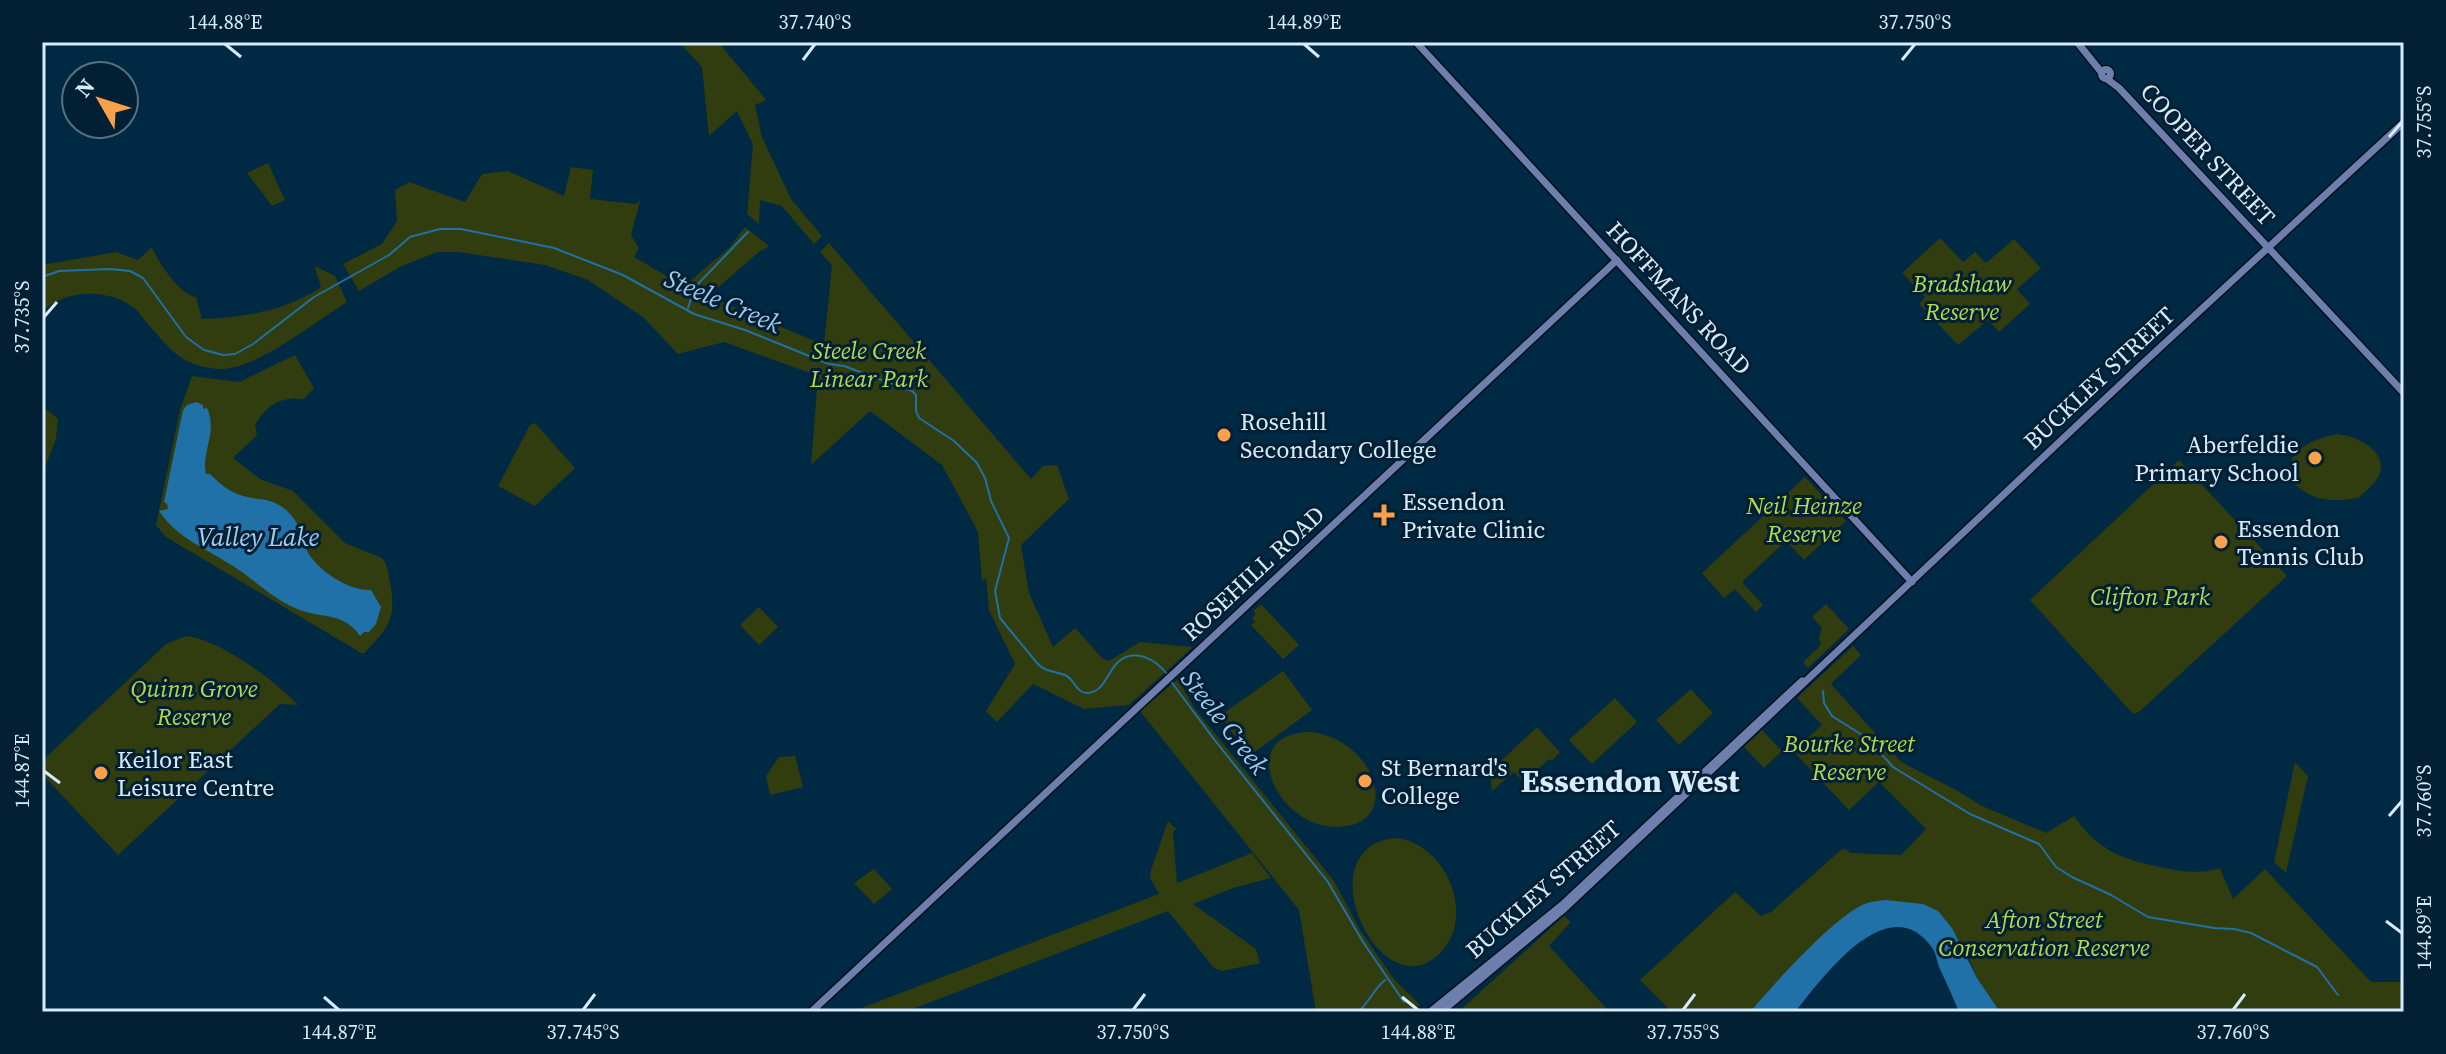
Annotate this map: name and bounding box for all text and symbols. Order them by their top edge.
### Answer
text: 144.88°E [188,8,262,36]
text: 37.740°S [779,8,851,36]
text: 144.89°E [1267,8,1341,36]
text: 37.750°S [1879,8,1951,36]
north arrow [60,60,140,140]
text: N [68,72,101,103]
street label: COOPER STREET [2133,75,2283,233]
text: 37.755°S [2410,86,2438,158]
street label: HOFFMANS ROAD [1599,214,1759,382]
water label: Steele Creek [659,260,788,342]
park label: Bradshaw Reserve [1912,267,2012,328]
text: 37.735°S [8,281,36,353]
street label: BUCKLEY STREET [2016,299,2182,457]
park label: Steele Creek Linear Park [809,334,929,395]
place label: Rosehill Secondary College [1240,405,1437,466]
marker: Rosehill Secondary College [1215,426,1233,444]
place label: Aberfeldie Primary School [2134,428,2299,489]
marker: Aberfeldie Primary School [2306,449,2324,467]
place label: Essendon Private Clinic [1402,485,1545,546]
park label: Neil Heinze Reserve [1745,489,1862,550]
street label: ROSEHILL ROAD [1174,498,1332,648]
marker: Essendon Private Clinic [1373,504,1395,526]
place label: Essendon Tennis Club [2237,512,2364,573]
water label: Valley Lake [197,519,320,555]
marker: Essendon Tennis Club [2212,533,2230,551]
park label: Clifton Park [2090,580,2210,613]
water label: Steele Creek [1173,662,1278,782]
park label: Quinn Grove Reserve [130,672,258,733]
park label: Bourke Street Reserve [1782,727,1916,788]
text: 144.87°E [8,734,36,808]
place label: Keilor East Leisure Centre [117,743,275,804]
place label: St Bernard's College [1381,751,1508,812]
district label: Essendon West [1521,759,1740,803]
marker: Keilor East Leisure Centre [92,764,110,782]
text: 37.760°S [2410,765,2438,837]
marker: St Bernard's College [1356,772,1374,790]
street label: BUCKLEY STREET [1458,812,1628,966]
text: 144.89°E [2410,896,2438,970]
park label: Afton Street Conservation Reserve [1938,903,2150,964]
text: 144.87°E [302,1018,376,1046]
text: 37.745°S [547,1018,619,1046]
text: 37.750°S [1097,1018,1169,1046]
text: 144.88°E [1381,1018,1455,1046]
text: 37.755°S [1647,1018,1719,1046]
text: 37.760°S [2197,1018,2269,1046]

